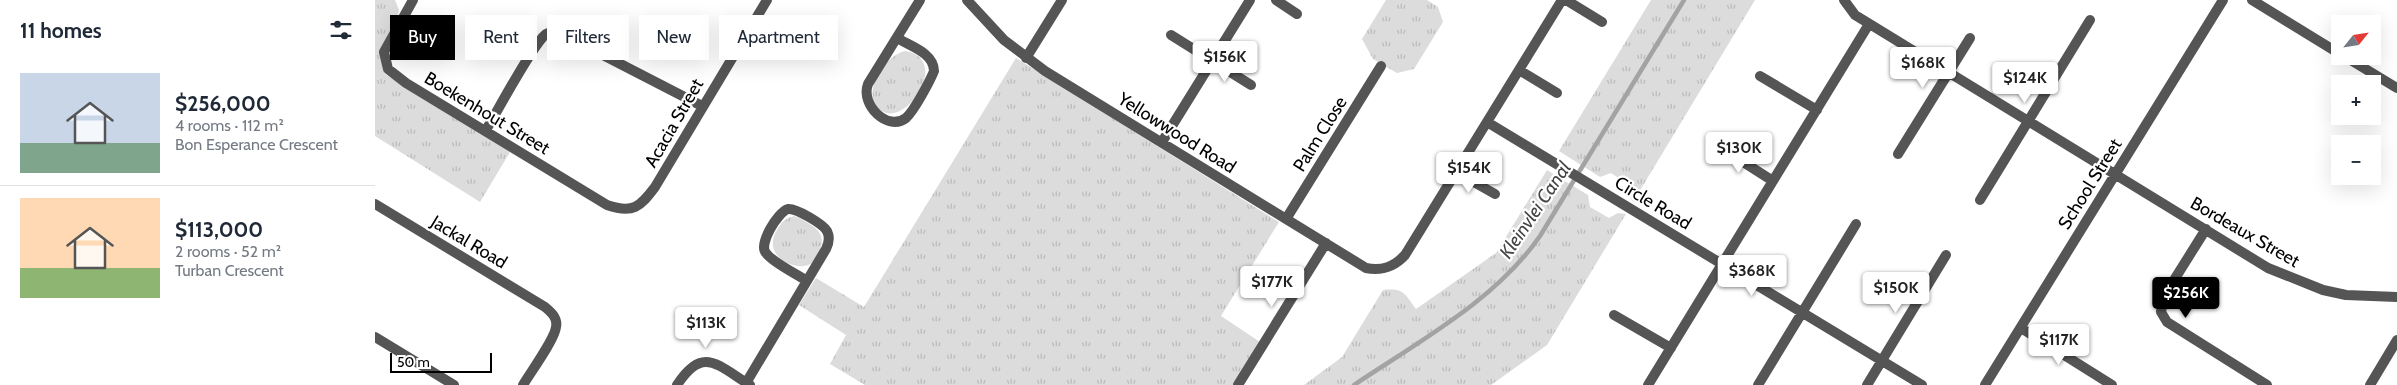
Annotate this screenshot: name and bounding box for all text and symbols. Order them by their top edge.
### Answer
chip: Buy [390,15,455,60]
chip: Rent [465,15,537,60]
chip: Filters [547,15,629,60]
chip: New [639,15,709,60]
chip: Apartment [719,15,838,60]
north arrow [2331,15,2381,65]
map controls [2331,15,2381,185]
icon: filters [327,16,355,44]
text: 11 homes [20,18,102,43]
pin: $156K [1190,41,1260,83]
pin: $168K [1888,46,1958,89]
text: $156K [1204,47,1246,66]
text: $168K [1901,53,1945,72]
pin: $124K [1990,62,2060,104]
street label: Boekenhout Street [420,67,554,159]
text: $124K [2003,68,2047,87]
street label: Acacia Street [640,75,708,171]
button: + [2331,75,2381,125]
street label: Yellowwood Road [1113,87,1240,178]
text: $256,000 [175,91,271,116]
street label: Palm Close [1288,92,1352,176]
icon: home [60,93,120,153]
text: 4 rooms · 112 m² [175,116,284,135]
pin: $130K [1704,132,1774,174]
text: Bon Esperance Crescent [175,135,338,154]
street label: School Street [2053,135,2127,233]
button: − [2331,135,2381,185]
text: $130K [1716,138,1762,157]
pin: $154K [1434,152,1504,194]
water label: Kleinvlei Canal [1494,157,1576,263]
text: $154K [1447,158,1491,177]
street label: Circle Road [1611,172,1695,234]
street label: Bordeaux Street [2187,192,2303,272]
street label: Jackal Road [426,210,511,273]
text: $113,000 [175,217,263,242]
icon: home [60,218,120,278]
text: 2 rooms · 52 m² [175,242,281,261]
pin: $368K [1717,254,1787,297]
text: Turban Crescent [175,261,284,280]
text: $368K [1729,261,1775,280]
pin: $177K [1237,266,1307,308]
text: $177K [1251,272,1293,291]
pin: $150K [1861,272,1931,314]
pin: $256K [2151,276,2221,319]
text: $150K [1873,278,1919,297]
text: $256K [2163,283,2209,302]
pin: $113K [671,306,741,349]
text: $113K [686,313,726,332]
pin: $117K [2024,324,2094,366]
text: $117K [2039,330,2079,349]
scale bar [390,350,493,373]
text: 50 m [397,353,430,371]

